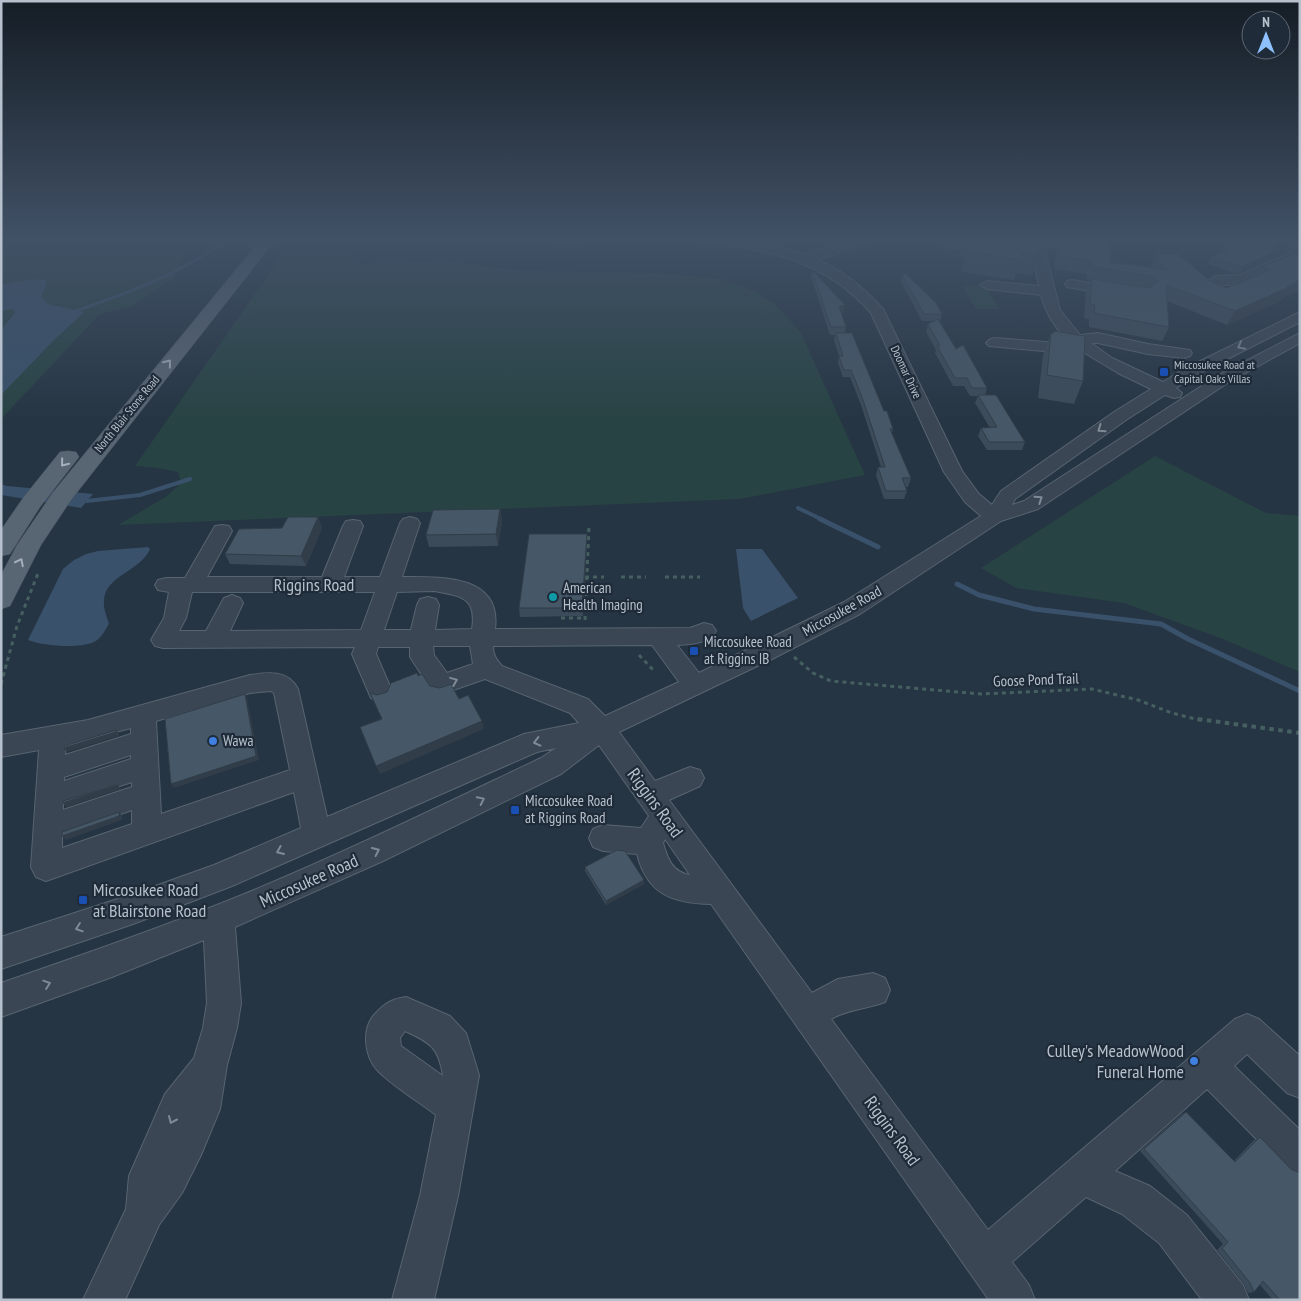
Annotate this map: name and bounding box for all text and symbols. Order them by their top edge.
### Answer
north arrow [1241,10,1291,60]
text: N [1262,13,1270,31]
one-way arrow [1237,340,1246,350]
street label: Doomar Drive [888,343,925,401]
place label: Miccosukee Road at Capital Oaks Villas [1174,357,1256,386]
one-way arrow [162,360,171,369]
marker: Miccosukee Road at Capital Oaks Villas [1158,366,1170,378]
street label: North Blair Stone Road [91,372,162,455]
one-way arrow [1098,423,1107,432]
one-way arrow [60,457,69,466]
one-way arrow [1033,496,1042,506]
one-way arrow [14,559,24,568]
street label: Riggins Road [274,573,354,596]
place label: American Health Imaging [563,578,643,614]
street label: Miccosukee Road [799,581,885,640]
marker: American Health Imaging [547,591,559,603]
place label: Miccosukee Road at Riggins IB [704,632,792,668]
marker: Miccosukee Road at Riggins IB [688,645,700,657]
street label: Goose Pond Trail [993,668,1080,690]
one-way arrow [449,676,458,687]
place label: Wawa [223,731,253,750]
marker: Wawa [207,735,219,747]
one-way arrow [533,736,542,747]
street label: Riggins Road [622,763,688,842]
place label: Miccosukee Road at Riggins Road [525,791,613,827]
one-way arrow [476,796,485,806]
marker: Miccosukee Road at Riggins Road [509,804,521,816]
one-way arrow [276,845,285,855]
one-way arrow [371,846,380,857]
street label: Miccosukee Road [256,849,362,912]
place label: Miccosukee Road at Blairstone Road [93,878,206,922]
marker: Miccosukee Road at Blairstone Road [77,894,89,906]
one-way arrow [76,922,84,932]
one-way arrow [43,980,51,990]
place label: Culley's MeadowWood Funeral Home [1047,1039,1184,1083]
marker: Culley's MeadowWood Funeral Home [1188,1055,1200,1067]
street label: Riggins Road [859,1091,925,1170]
one-way arrow [168,1115,179,1124]

